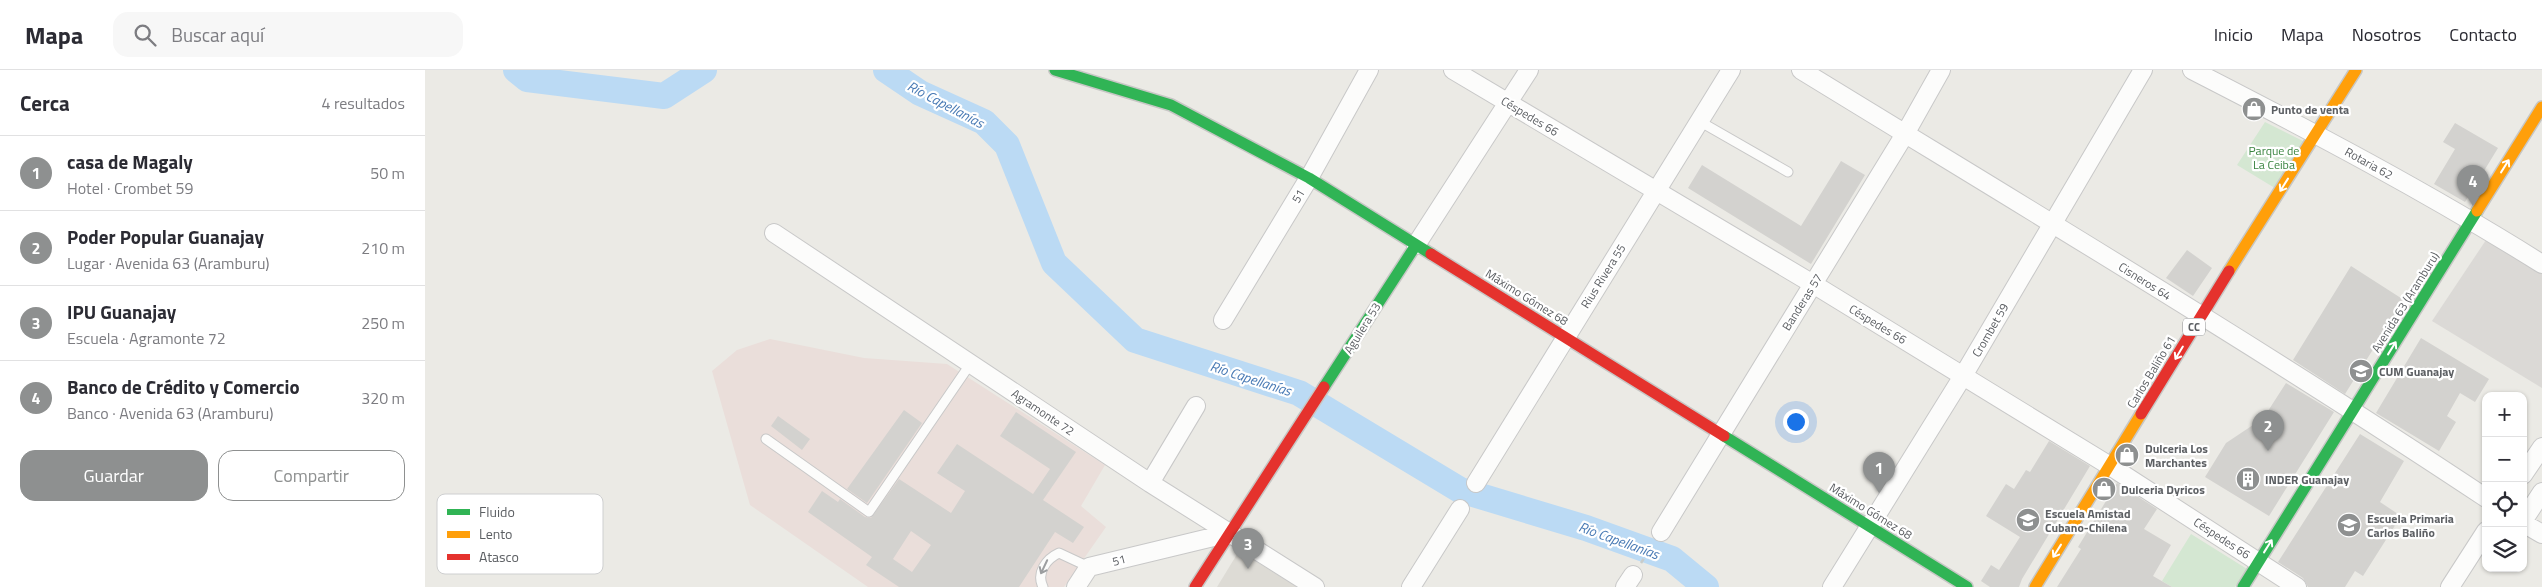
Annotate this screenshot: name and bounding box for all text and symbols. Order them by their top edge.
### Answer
search box [113,12,463,57]
text: Mapa [25,17,83,53]
text: Buscar aquí [171,20,264,49]
icon: search [131,21,159,49]
text: Inicio [2214,21,2253,48]
text: Mapa [2281,21,2324,48]
text: Nosotros [2352,21,2421,48]
text: Contacto [2449,21,2517,48]
water label: Río Capellanías [904,75,989,133]
text: Cerca [20,87,70,119]
text: 4 resultados [321,91,405,115]
street label: Céspedes 66 [1497,91,1563,141]
shop icon: Punto de venta [2241,96,2267,122]
place label: Punto de venta [2271,100,2349,119]
park label: Parque de La Ceiba [2249,141,2299,174]
street label: Rotaria 62 [2341,142,2397,184]
text: casa de Magaly [67,147,193,176]
one-way arrow [2500,159,2511,173]
text: 1 [32,161,40,185]
text: 50 m [370,161,405,185]
pin: 4 [2457,165,2489,206]
text: Hotel · Crombet 59 [67,176,193,200]
one-way arrow [2278,178,2288,192]
street label: 51 [1286,185,1310,207]
text: Poder Popular Guanajay [67,222,264,251]
text: 2 [32,236,40,260]
text: 210 m [361,236,405,260]
street label: Rius Rivera 55 [1576,240,1630,312]
street label: Avenida 63 (Aramburu) [2366,248,2444,356]
text: Lugar · Avenida 63 (Aramburu) [67,251,270,275]
street label: Cisneros 64 [2115,257,2175,305]
street label: Máximo Gómez 68 [1482,264,1572,330]
street label: Banderas 57 [1777,270,1827,334]
text: IPU Guanajay [67,297,176,326]
street label: Aguilera 53 [1339,299,1385,357]
street label: Céspedes 66 [1845,299,1911,349]
street label: Crombet 59 [1967,299,2013,361]
text: 3 [32,311,40,335]
text: 250 m [361,311,405,335]
road number: CC [2183,318,2205,336]
text: Escuela · Agramonte 72 [67,326,226,350]
street label: Carlos Baliño 61 [2122,332,2180,412]
one-way arrow [2387,342,2397,356]
one-way arrow [2173,345,2183,359]
water label: Río Capellanías [1208,355,1295,401]
school or university icon: CUM Guanajay [2348,358,2374,384]
place label: CUM Guanajay [2379,362,2454,381]
text: Banco de Crédito y Comercio [67,372,300,401]
street label: Agramonte 72 [1008,384,1078,440]
text: 4 [32,386,40,410]
text: 320 m [361,386,405,410]
map controls [2482,392,2527,572]
button: + [2482,392,2527,437]
text: Banco · Avenida 63 (Aramburu) [67,401,274,425]
your location [1783,409,1809,435]
pin: 2 [2252,410,2284,451]
button: − [2482,437,2527,482]
place label: Dulceria Los Marchantes [2145,439,2208,472]
shop icon: Dulceria Los Marchantes [2114,442,2140,468]
button: Guardar [20,450,208,501]
button: Compartir [218,450,405,501]
pin: 1 [1863,452,1895,493]
building icon: INDER Guanajay [2235,466,2261,492]
place label: INDER Guanajay [2265,470,2349,489]
shop icon: Dulceria Dyricos [2091,476,2117,502]
street label: Máximo Gómez 68 [1826,478,1916,544]
place label: Dulceria Dyricos [2121,480,2205,499]
button: locate [2482,482,2527,527]
legend [437,494,603,574]
text: Fluido [479,501,515,522]
place label: Escuela Amistad Cubano-Chilena [2045,504,2131,537]
school or university icon: Escuela Amistad Cubano-Chilena [2015,507,2041,533]
place label: Escuela Primaria Carlos Baliño [2367,509,2454,542]
street label: Céspedes 66 [2190,512,2254,564]
school or university icon: Escuela Primaria Carlos Baliño [2336,512,2362,538]
water label: Río Capellanías [1576,516,1663,565]
text: Lento [479,523,513,544]
button: layers [2482,527,2527,572]
pin: 3 [1232,528,1264,569]
one-way arrow [2264,539,2274,553]
one-way arrow [2052,543,2062,557]
text: Atasco [479,546,519,567]
street label: 51 [1110,549,1128,571]
one-way arrow [1039,560,1049,575]

